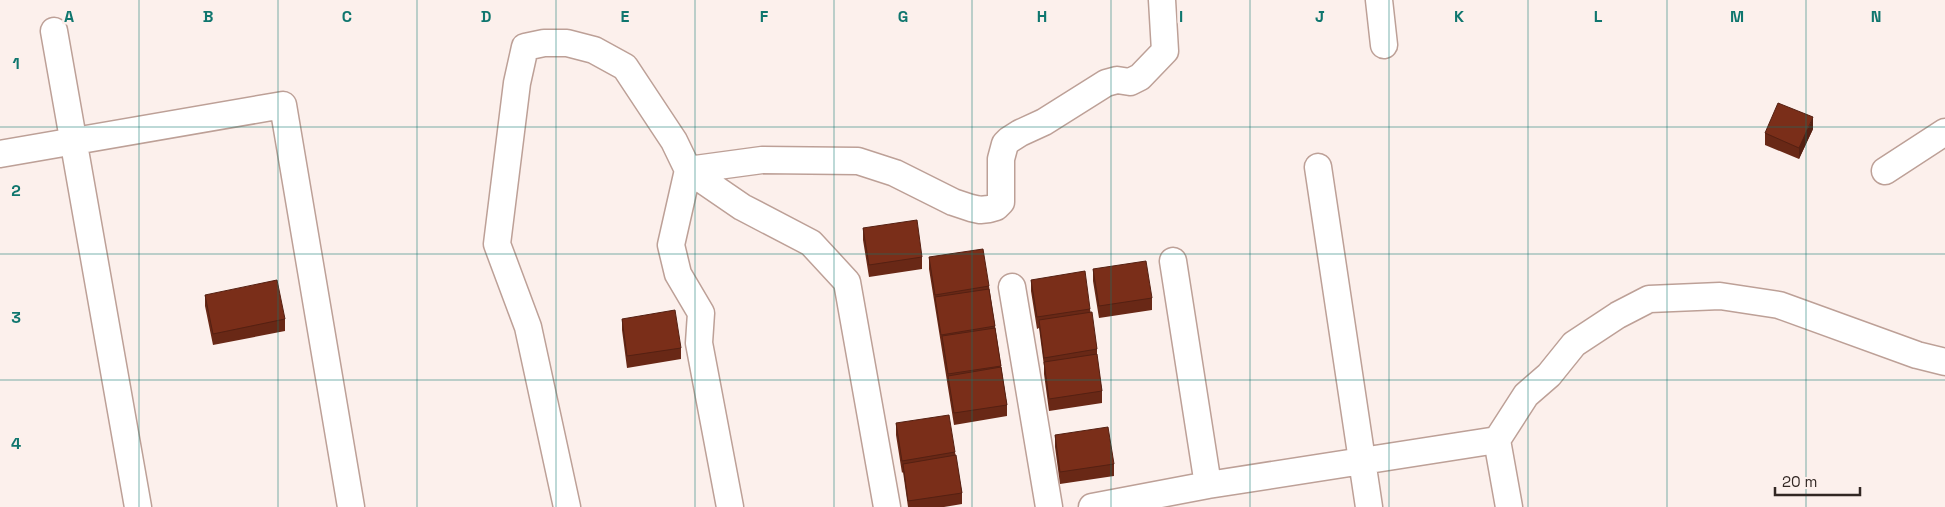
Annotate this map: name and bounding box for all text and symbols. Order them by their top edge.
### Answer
text: A [64,6,74,27]
text: B [203,6,213,27]
text: C [342,6,352,27]
text: D [481,6,491,27]
text: E [621,6,630,27]
text: F [760,6,769,27]
text: G [898,6,908,27]
text: H [1037,6,1047,27]
text: I [1179,6,1183,27]
text: J [1315,6,1325,27]
text: K [1454,6,1464,27]
text: L [1594,6,1603,27]
text: M [1730,6,1744,27]
text: N [1871,6,1881,27]
text: 1 [12,53,20,74]
text: 2 [11,180,21,201]
text: 3 [11,307,21,328]
text: 4 [11,433,21,454]
scale bar [1775,464,1860,496]
text: 20 m [1782,472,1817,491]

